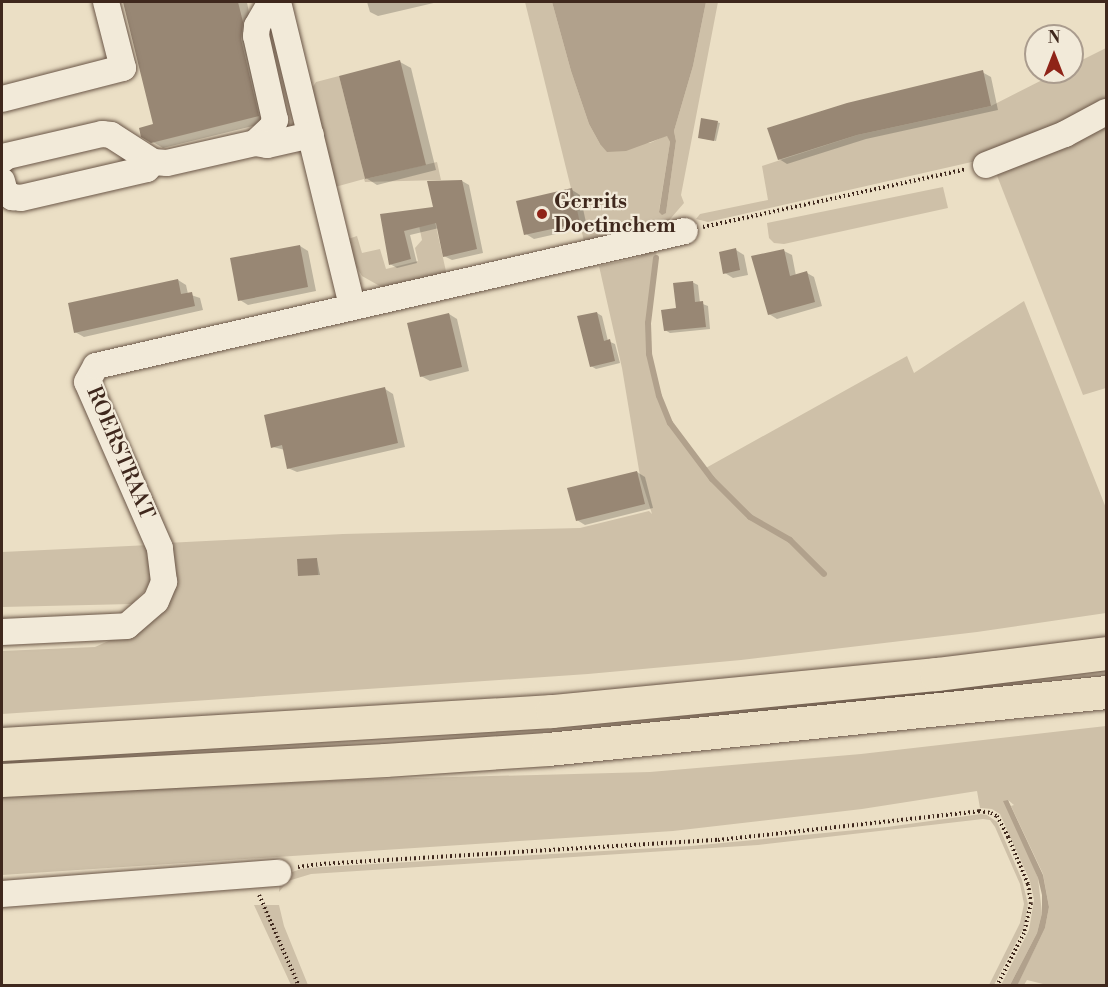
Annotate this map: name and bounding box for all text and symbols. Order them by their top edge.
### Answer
north arrow [1024,24,1084,84]
text: N [1048,28,1060,48]
place label: Gerrits Doetinchem [554,189,676,239]
marker: Gerrits Doetinchem [535,207,549,221]
street label: ROERSTRAAT [81,383,159,523]

